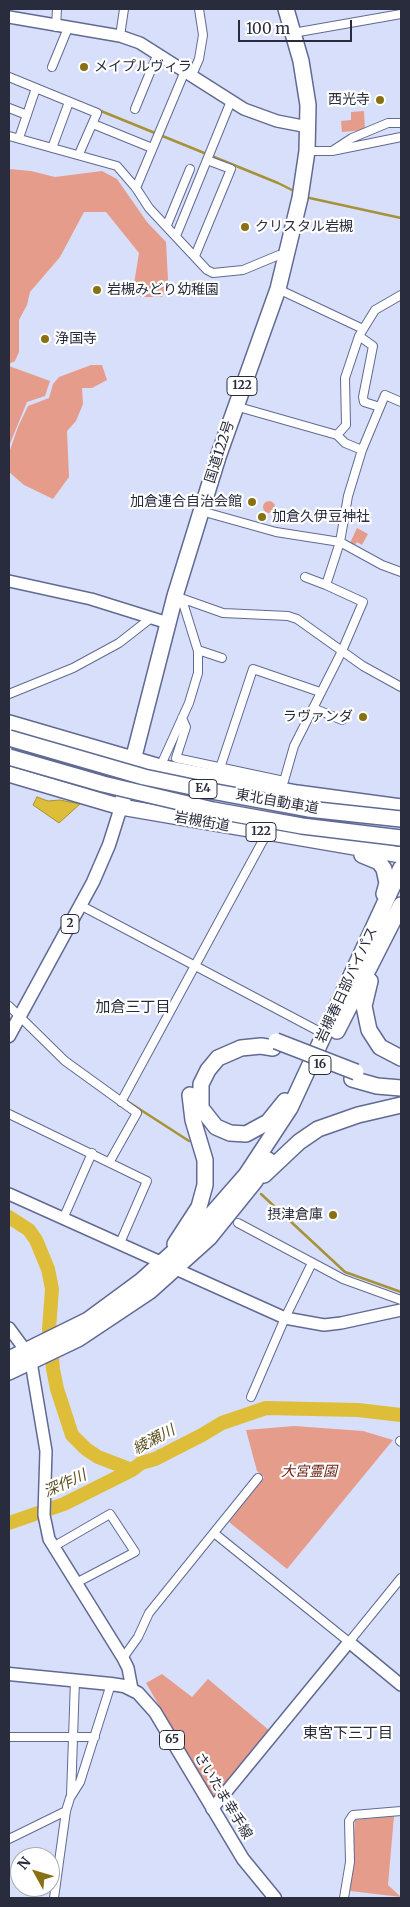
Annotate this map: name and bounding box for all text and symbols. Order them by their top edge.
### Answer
scale bar [240,10,354,42]
text: 100 m [246,19,290,38]
place label: メイプルヴィラ [94,59,192,75]
marker: メイプルヴィラ [78,61,90,73]
place label: 西光寺 [328,92,370,108]
marker: 西光寺 [374,94,386,106]
place label: クリスタル岩槻 [255,219,353,235]
marker: クリスタル岩槻 [239,221,251,233]
place label: 岩槻みどり幼稚園 [107,282,219,298]
marker: 岩槻みどり幼稚園 [91,284,103,296]
place label: 浄国寺 [55,331,97,347]
marker: 浄国寺 [39,333,51,345]
road number: 122 [227,376,257,396]
street label: 国道122号 [202,419,238,485]
place label: 加倉連合自治会館 [130,494,242,510]
marker: 加倉連合自治会館 [246,496,258,508]
place label: 加倉久伊豆神社 [272,509,370,525]
marker: 加倉久伊豆神社 [256,511,268,523]
place label: ラヴァンダ [283,709,353,725]
marker: ラヴァンダ [357,711,369,723]
road number: E4 [189,780,217,799]
street label: 東北自動車道 [234,786,320,818]
street label: 岩槻街道 [173,809,231,835]
road number: 122 [246,822,276,842]
road number: 2 [61,914,79,934]
street label: 岩槻春日部バイパス [313,924,381,1046]
district label: 加倉三丁目 [96,999,170,1017]
road number: 16 [309,1056,331,1074]
place label: 摂津倉庫 [267,1207,323,1223]
marker: 摂津倉庫 [327,1209,339,1221]
water label: 綾瀬川 [130,1421,178,1459]
park label: 大宮霊園 [281,1464,337,1480]
water label: 深作川 [41,1467,89,1501]
district label: 東宮下三丁目 [303,1725,393,1743]
road number: 65 [160,1730,184,1750]
street label: さいたま幸手線 [191,1750,255,1842]
north arrow [10,1847,60,1897]
text: N [14,1853,35,1873]

